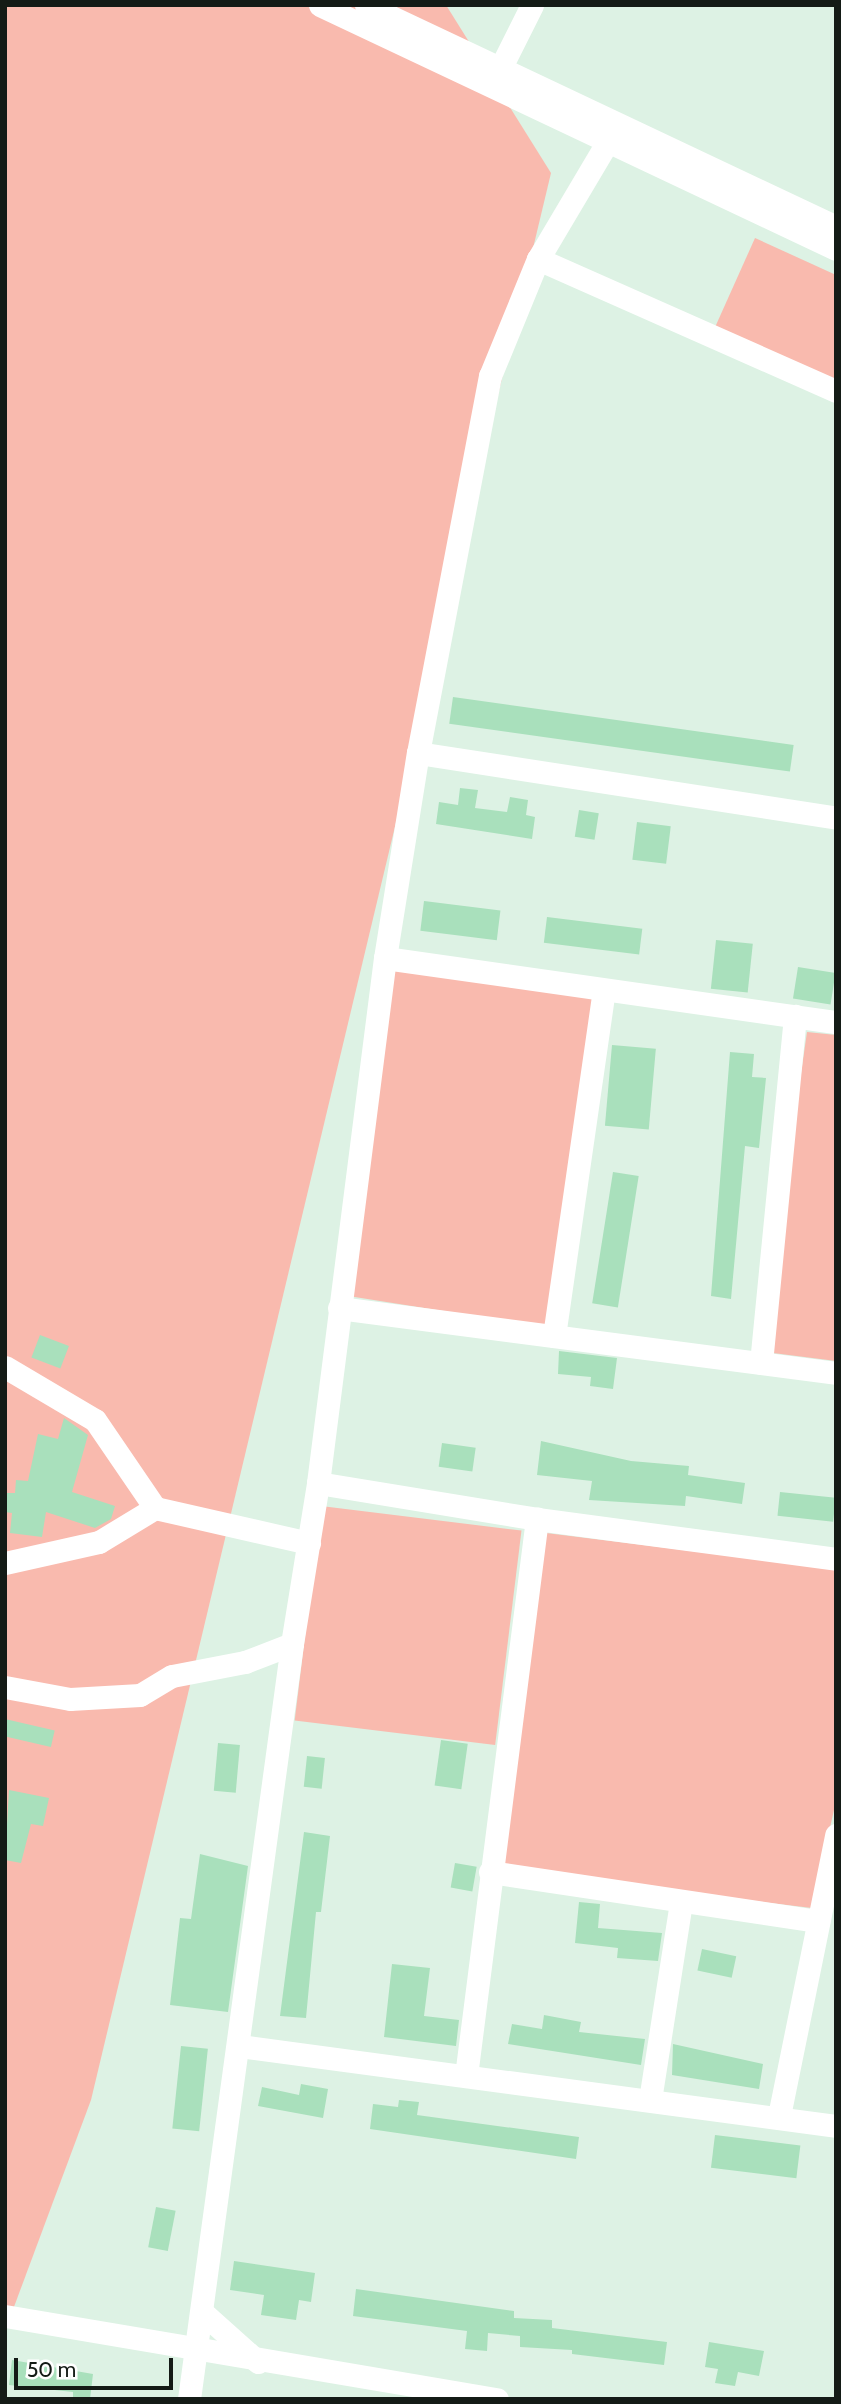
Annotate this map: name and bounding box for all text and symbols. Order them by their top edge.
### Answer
scale bar [18,2344,177,2388]
text: 50 m [27,2357,76,2382]

